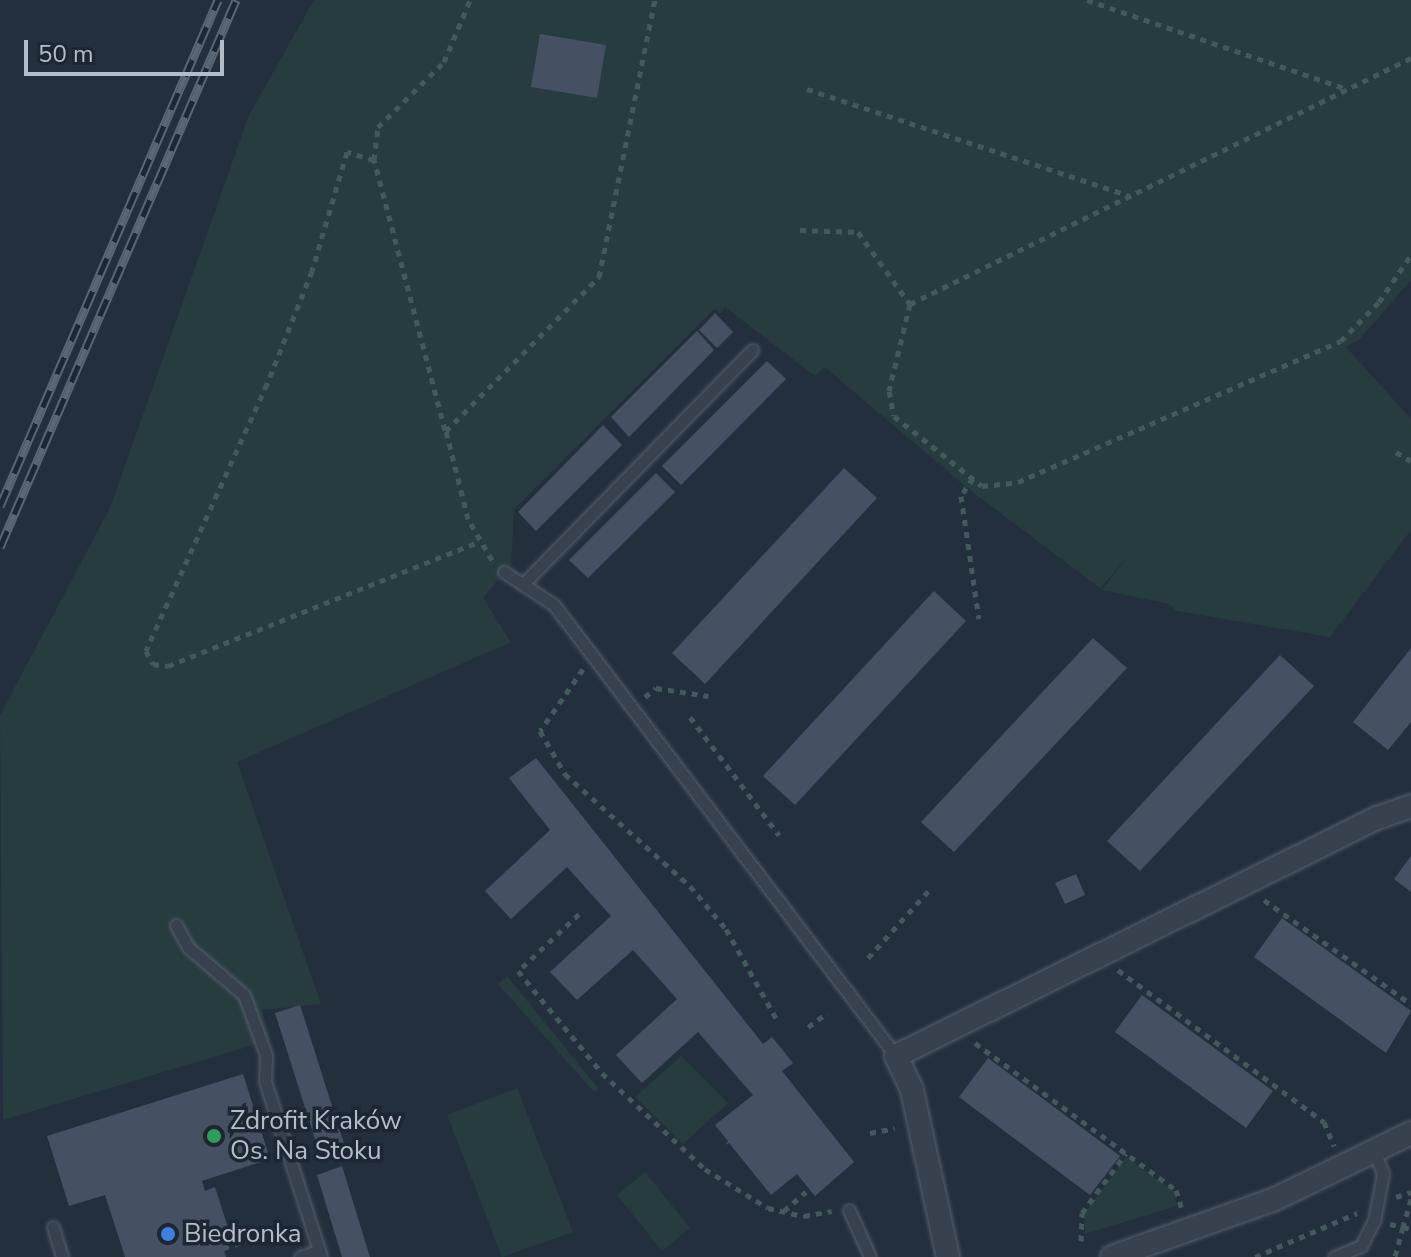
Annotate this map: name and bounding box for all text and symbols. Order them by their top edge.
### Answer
scale bar [28,24,228,74]
text: 50 m [38,38,94,70]
place label: Zdrofit Kraków Os. Na Stoku [230,1105,402,1166]
marker: Zdrofit Kraków Os. Na Stoku [205,1127,223,1145]
place label: Biedronka [184,1218,302,1250]
marker: Biedronka [159,1225,177,1243]

